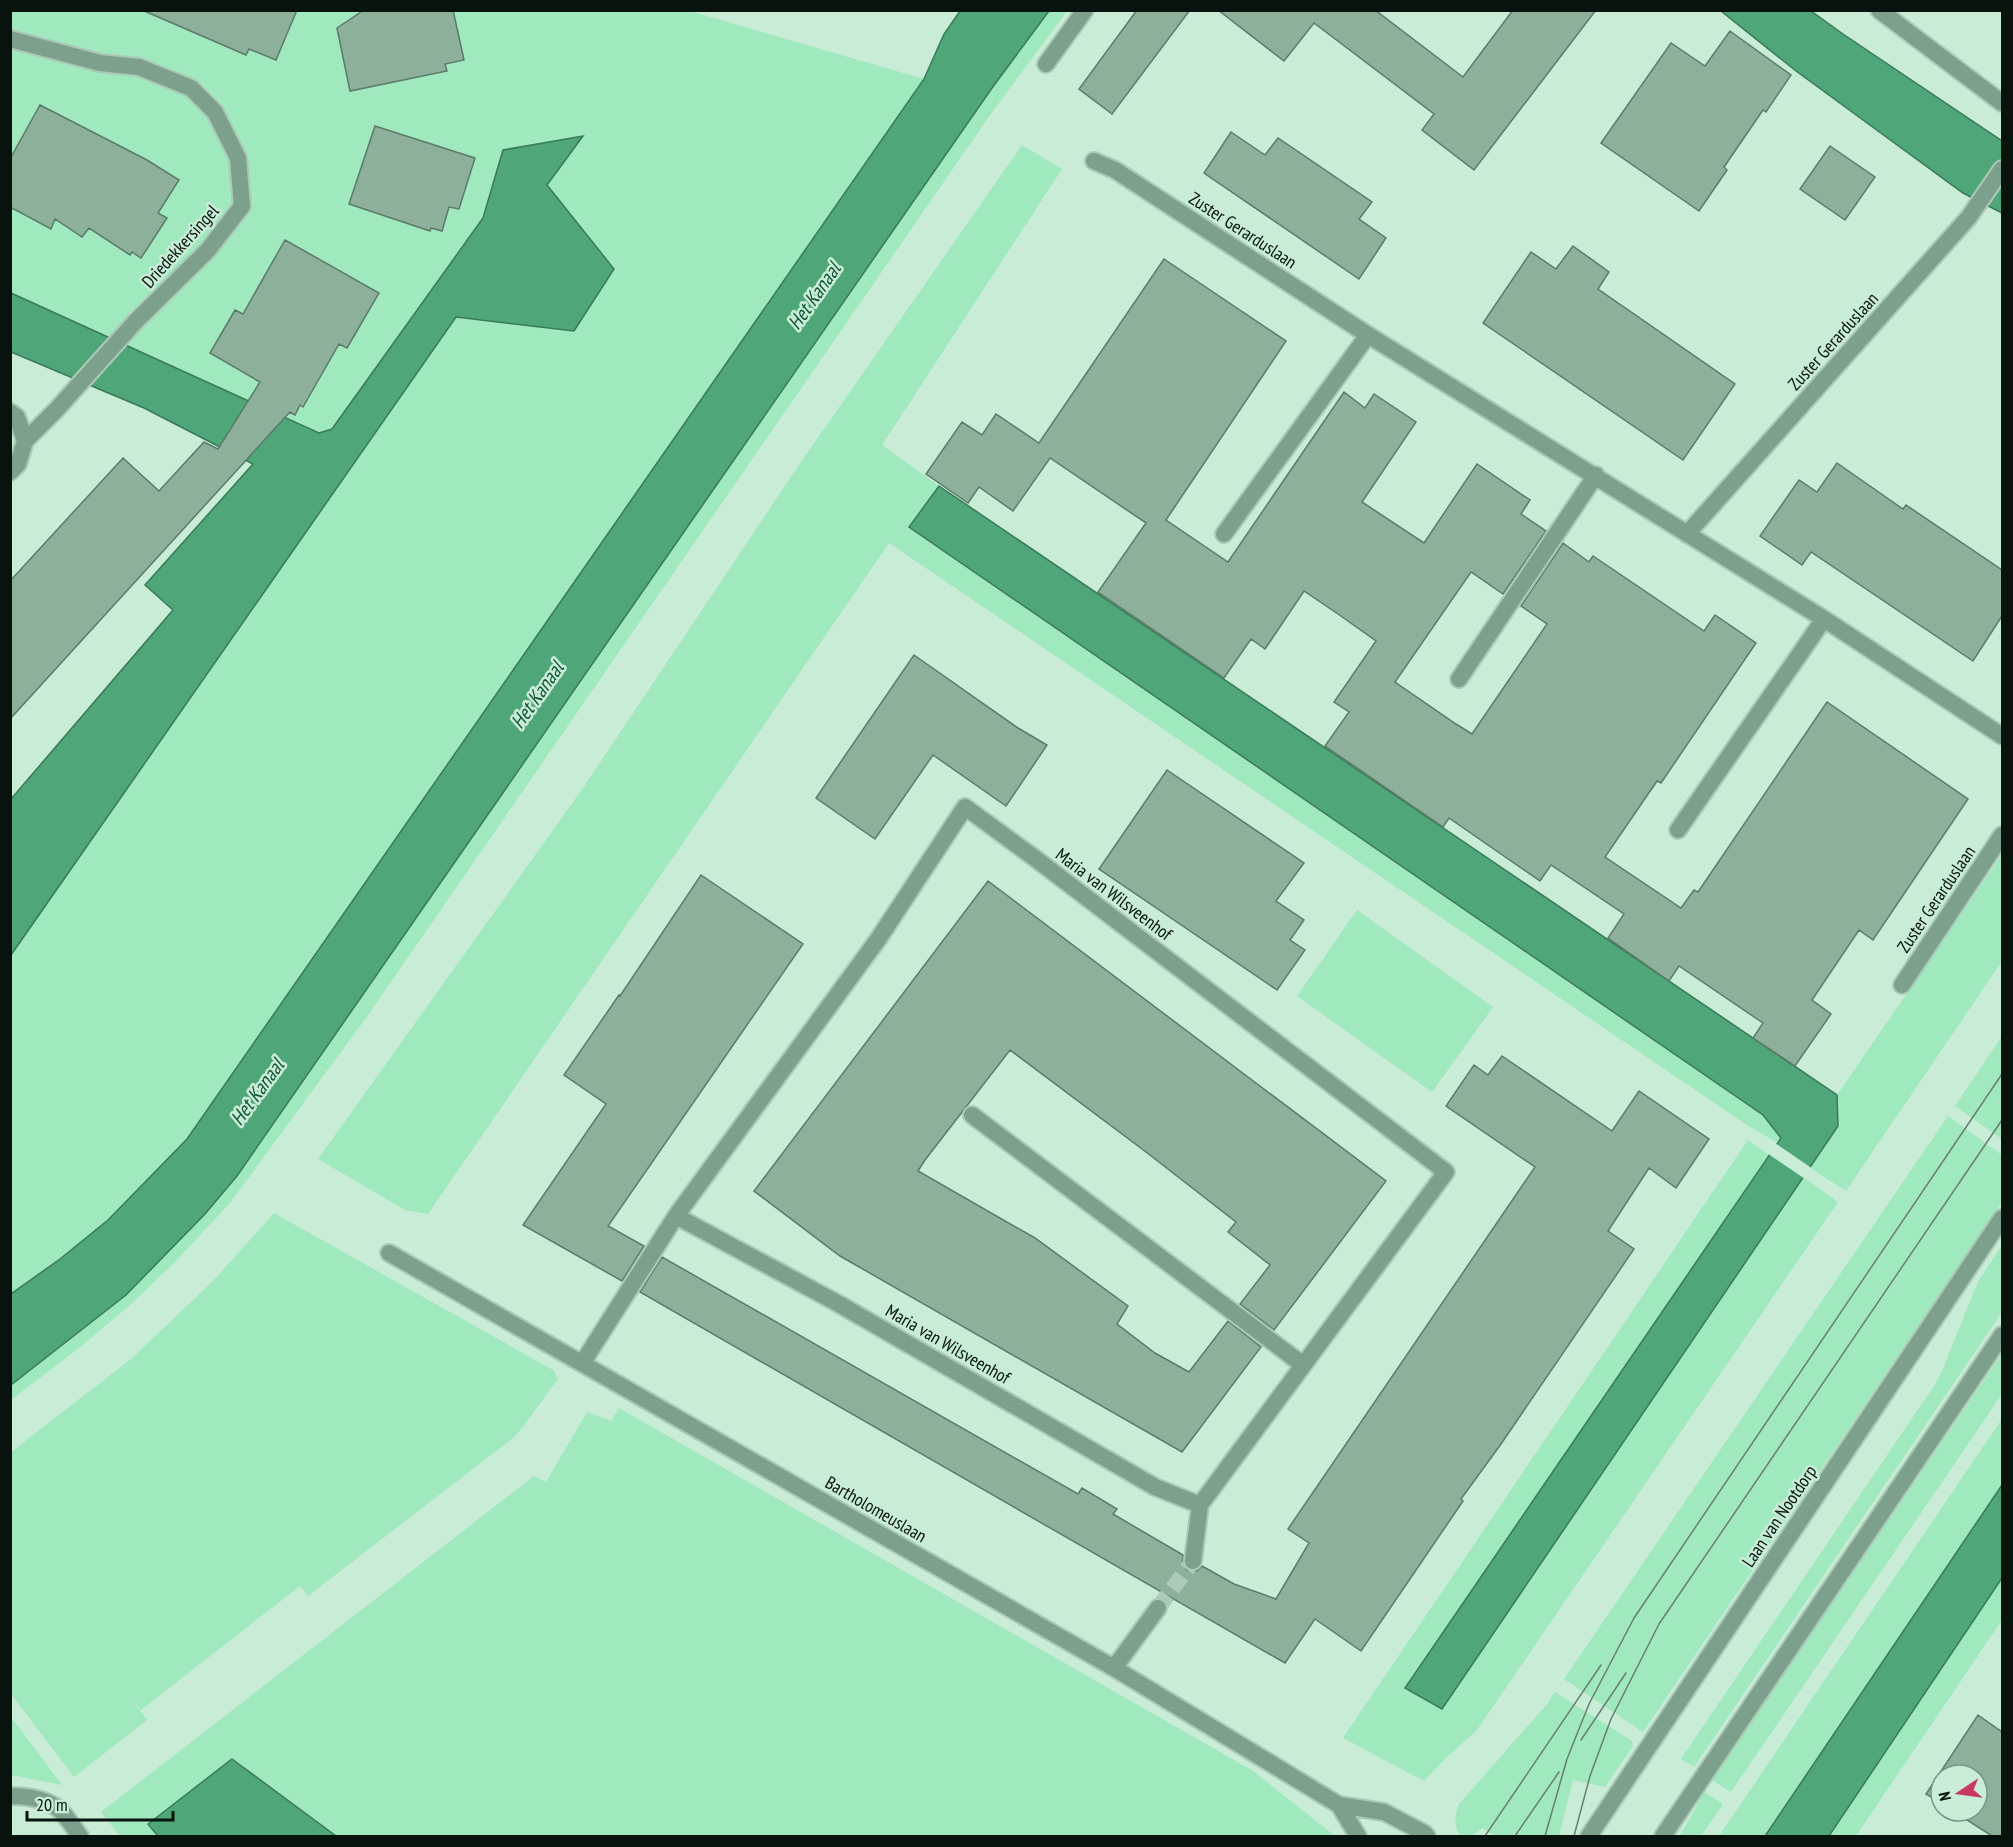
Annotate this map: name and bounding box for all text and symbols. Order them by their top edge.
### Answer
street label: Zuster Gerarduslaan [1185,187,1301,273]
street label: Driedekkersingel [137,199,224,292]
water label: Het Kanaal [782,256,848,334]
street label: Zuster Gerarduslaan [1783,287,1883,395]
water label: Het Kanaal [505,655,571,733]
street label: Zuster Gerarduslaan [1892,841,1980,957]
street label: Maria van Wilsveenhof [1051,843,1178,946]
water label: Het Kanaal [224,1052,291,1130]
street label: Maria van Wilsveenhof [882,1299,1016,1390]
street label: Laan van Nootdorp [1737,1461,1822,1571]
street label: Bartholomeuslaan [821,1471,931,1547]
north arrow [1929,1763,1989,1823]
scale bar [27,1784,172,1822]
text: N [1934,1790,1955,1803]
text: 20 m [36,1793,68,1816]

